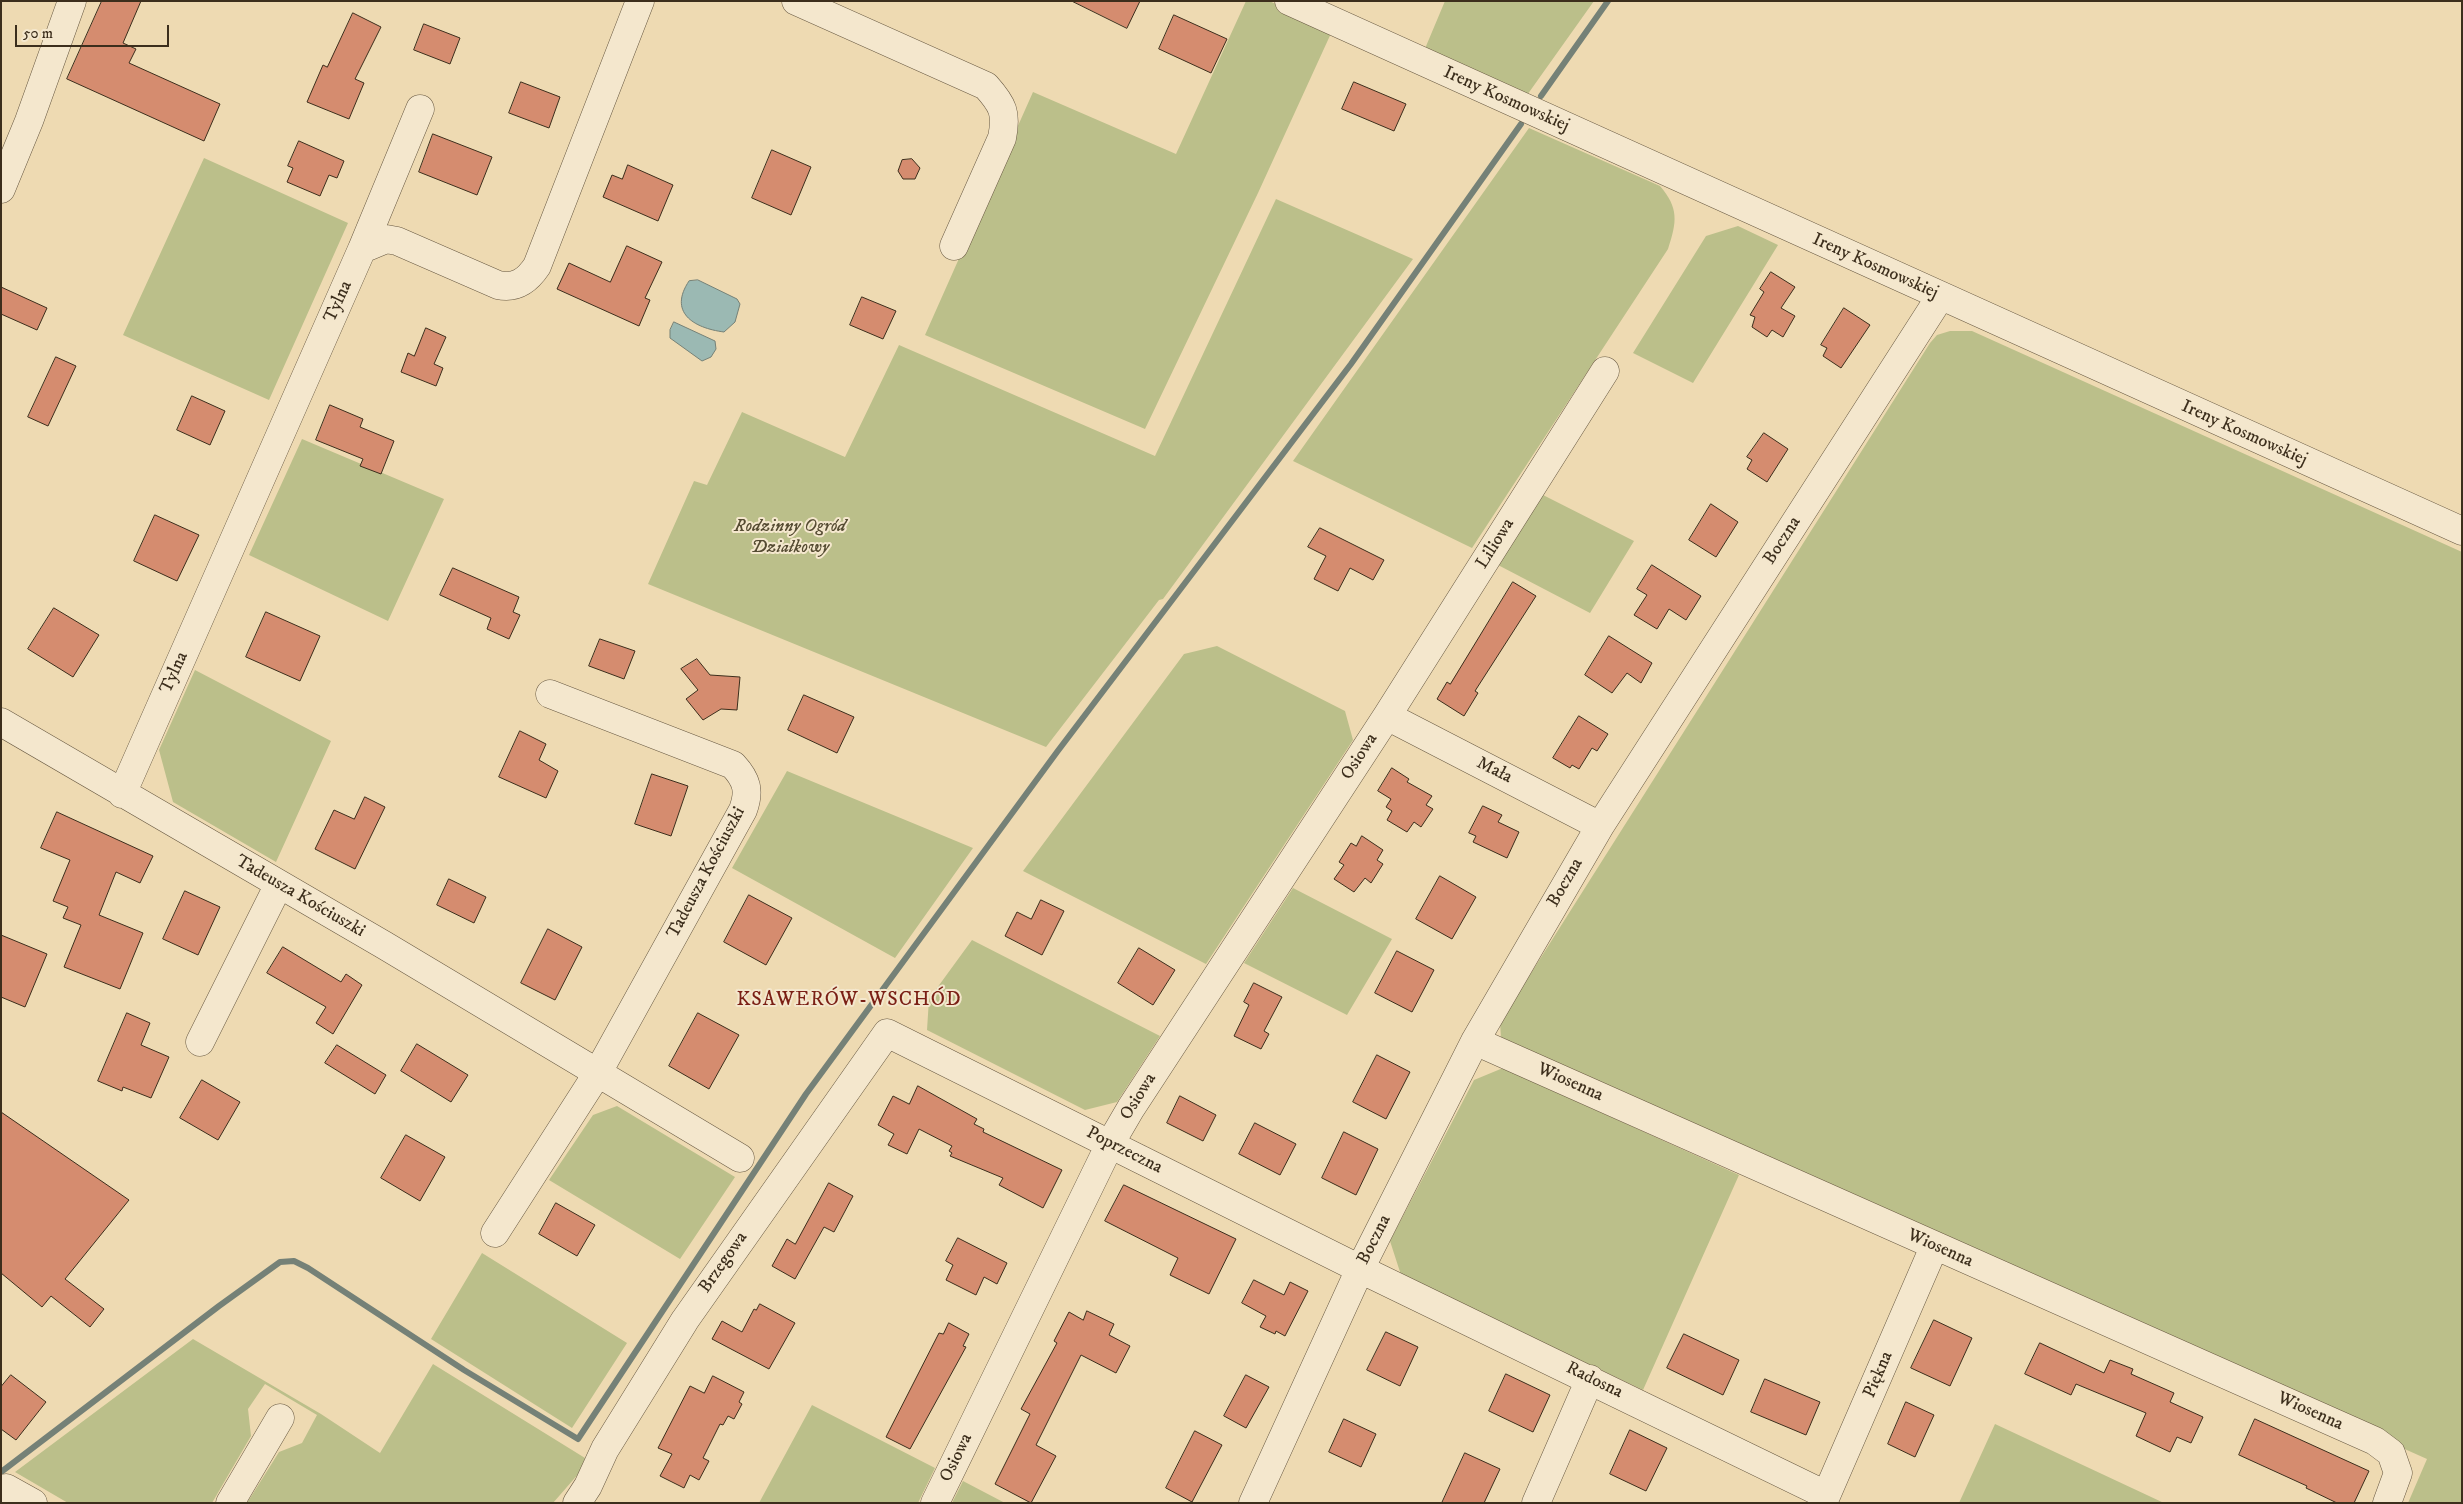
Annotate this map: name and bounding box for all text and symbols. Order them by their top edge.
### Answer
scale bar [18,15,171,47]
text: 50 m [23,24,53,43]
street label: Ireny Kosmowskiej [1440,63,1572,137]
street label: Ireny Kosmowskiej [1809,230,1941,304]
street label: Tylna [320,278,358,326]
street label: Ireny Kosmowskiej [2178,397,2310,471]
street label: Boczna [1760,513,1806,569]
street label: Liliowa [1472,515,1520,573]
park label: Rodzinny Ogród Działkowy [734,516,846,558]
street label: Tylna [156,649,194,697]
street label: Osiowa [1337,730,1383,784]
street label: Mała [1473,753,1515,789]
street label: Tadeusza Kościuszki [663,804,751,942]
street label: Tadeusza Kościuszki [231,851,369,943]
street label: Boczna [1543,855,1589,911]
district label: KSAWERÓW-WSCHÓD [735,989,963,1013]
street label: Wiosenna [1534,1059,1606,1107]
street label: Osiowa [1116,1070,1162,1124]
street label: Poprzeczna [1082,1123,1166,1179]
street label: Boczna [1353,1212,1397,1268]
street label: Wiosenna [1904,1225,1976,1273]
street label: Brzegowa [695,1228,753,1298]
street label: Piękna [1860,1348,1898,1402]
street label: Radosna [1562,1358,1626,1404]
street label: Wiosenna [2274,1388,2346,1436]
street label: Osiowa [936,1430,978,1486]

